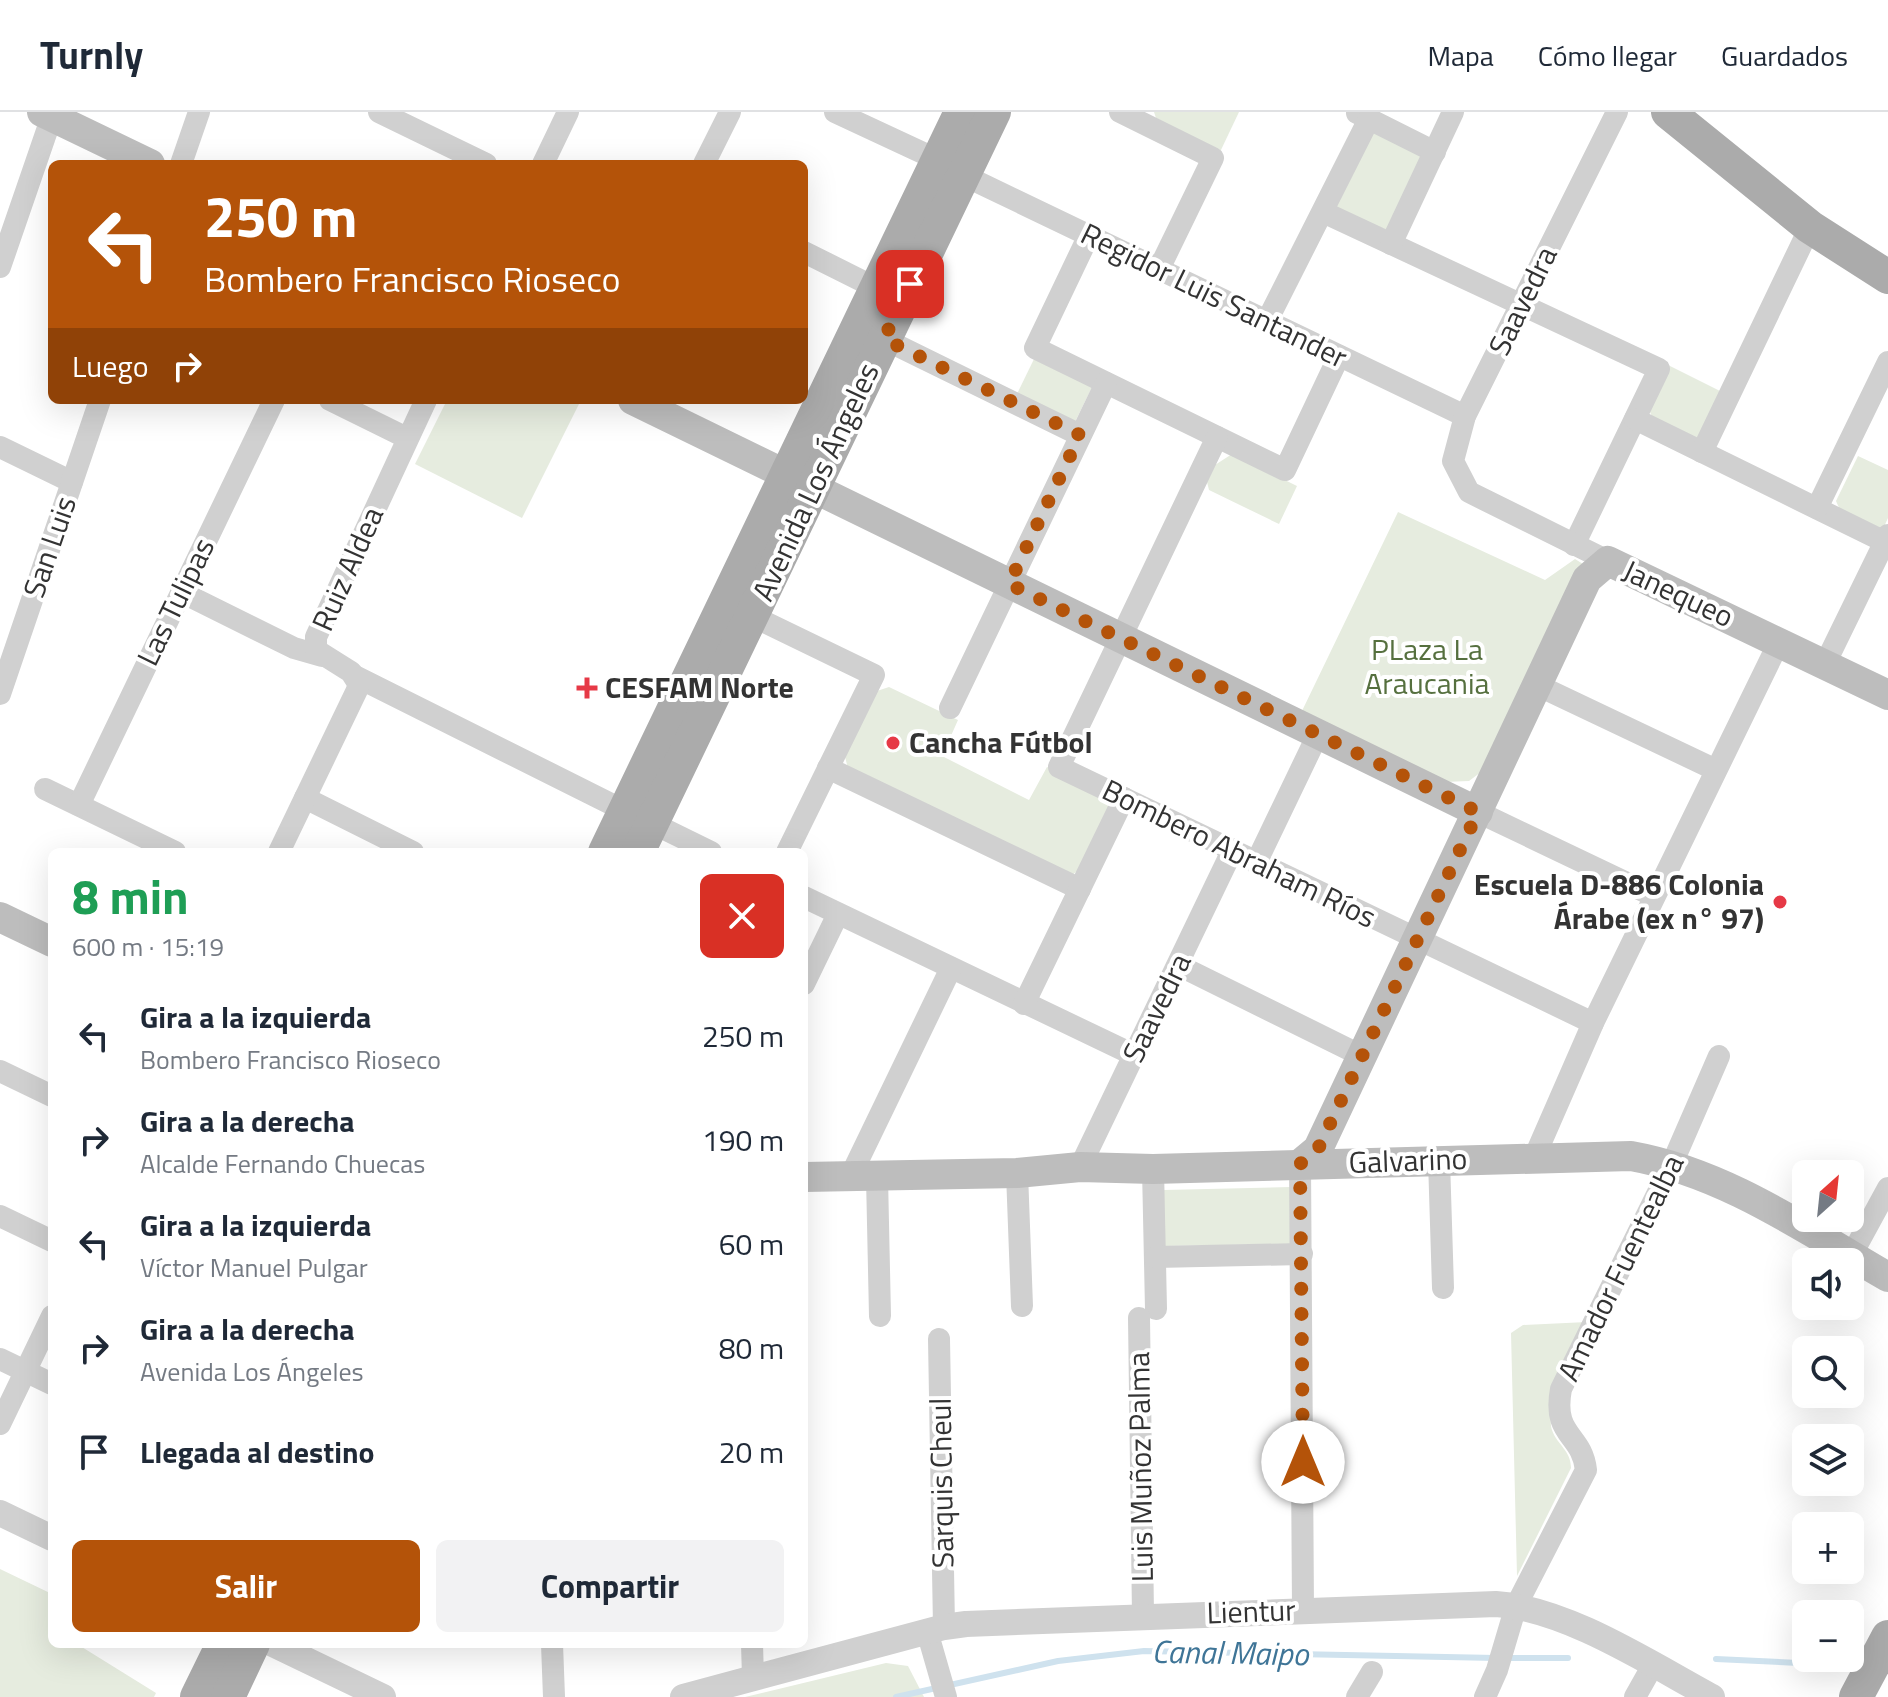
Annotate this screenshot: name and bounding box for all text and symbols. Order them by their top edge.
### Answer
text: Turnly [40,26,143,84]
text: Mapa [1427,34,1494,77]
text: Cómo llegar [1538,34,1677,77]
text: Guardados [1721,34,1848,77]
text: 250 m [204,174,357,259]
icon: left [72,192,176,296]
street label: Regidor Luis Santander [1073,210,1356,380]
street label: Saavedra [1476,238,1568,363]
pin [876,250,944,318]
text: Bombero Francisco Rioseco [204,251,621,306]
icon: arrive [888,262,932,306]
text: Luego [72,343,149,389]
icon: right [165,344,209,388]
street label: Avenida Los Ángeles [740,355,890,608]
street label: San Luis [10,490,88,604]
street label: Ruiz Aldea [299,499,395,638]
street label: Las Tulipas [124,530,226,673]
street label: Janequeo [1615,547,1741,639]
park label: PLaza La Araucania [1364,626,1490,706]
place label: CESFAM Norte [605,664,794,710]
marker: CESFAM Norte [576,677,598,699]
place label: Cancha Fútbol [909,719,1093,765]
marker: Cancha Fútbol [884,734,902,752]
street label: Bombero Abraham Ríos [1095,767,1384,939]
text: 8 min [72,860,189,933]
place label: Escuela D-886 Colonia Árabe (ex n° 97) [1474,861,1764,941]
button: close [700,874,784,958]
marker: Escuela D-886 Colonia Árabe (ex n° 97) [1771,893,1789,911]
text: 600 m · 15:19 [72,927,224,966]
street label: Saavedra [1110,945,1202,1070]
text: Gira a la izquierda [140,994,371,1040]
text: 250 m [702,1013,784,1059]
icon: left [72,1014,116,1058]
text: Bombero Francisco Rioseco [140,1040,441,1079]
text: Gira a la derecha [140,1098,355,1144]
text: 190 m [702,1117,784,1163]
icon: right [72,1118,116,1162]
street label: Galvarino [1348,1135,1468,1185]
text: Alcalde Fernando Chuecas [140,1144,425,1183]
street label: Amador Fuentealba [1545,1146,1695,1389]
north arrow [1792,1160,1864,1232]
map controls [1792,1160,1864,1672]
text: Gira a la izquierda [140,1202,371,1248]
text: 60 m [719,1221,784,1267]
icon: left [72,1222,116,1266]
text: Víctor Manuel Pulgar [140,1248,368,1287]
button: sound [1792,1248,1864,1320]
text: Gira a la derecha [140,1306,355,1352]
text: 80 m [719,1325,784,1371]
icon: right [72,1326,116,1370]
button: search [1792,1336,1864,1408]
text: Avenida Los Ángeles [140,1352,364,1391]
street label: Luis Muñoz Palma [1115,1352,1165,1583]
street label: Sarquis Cheul [917,1397,965,1569]
position arrow [1261,1420,1345,1504]
button: layers [1792,1424,1864,1496]
text: Llegada al destino [140,1429,374,1475]
text: 20 m [719,1429,784,1475]
icon: arrive [72,1430,116,1474]
button: + [1792,1512,1864,1584]
button: Salir [72,1540,420,1632]
button: Compartir [436,1540,784,1632]
street label: Lientur [1206,1586,1296,1636]
button: − [1792,1600,1864,1672]
water label: Canal Maipo [1151,1627,1310,1677]

